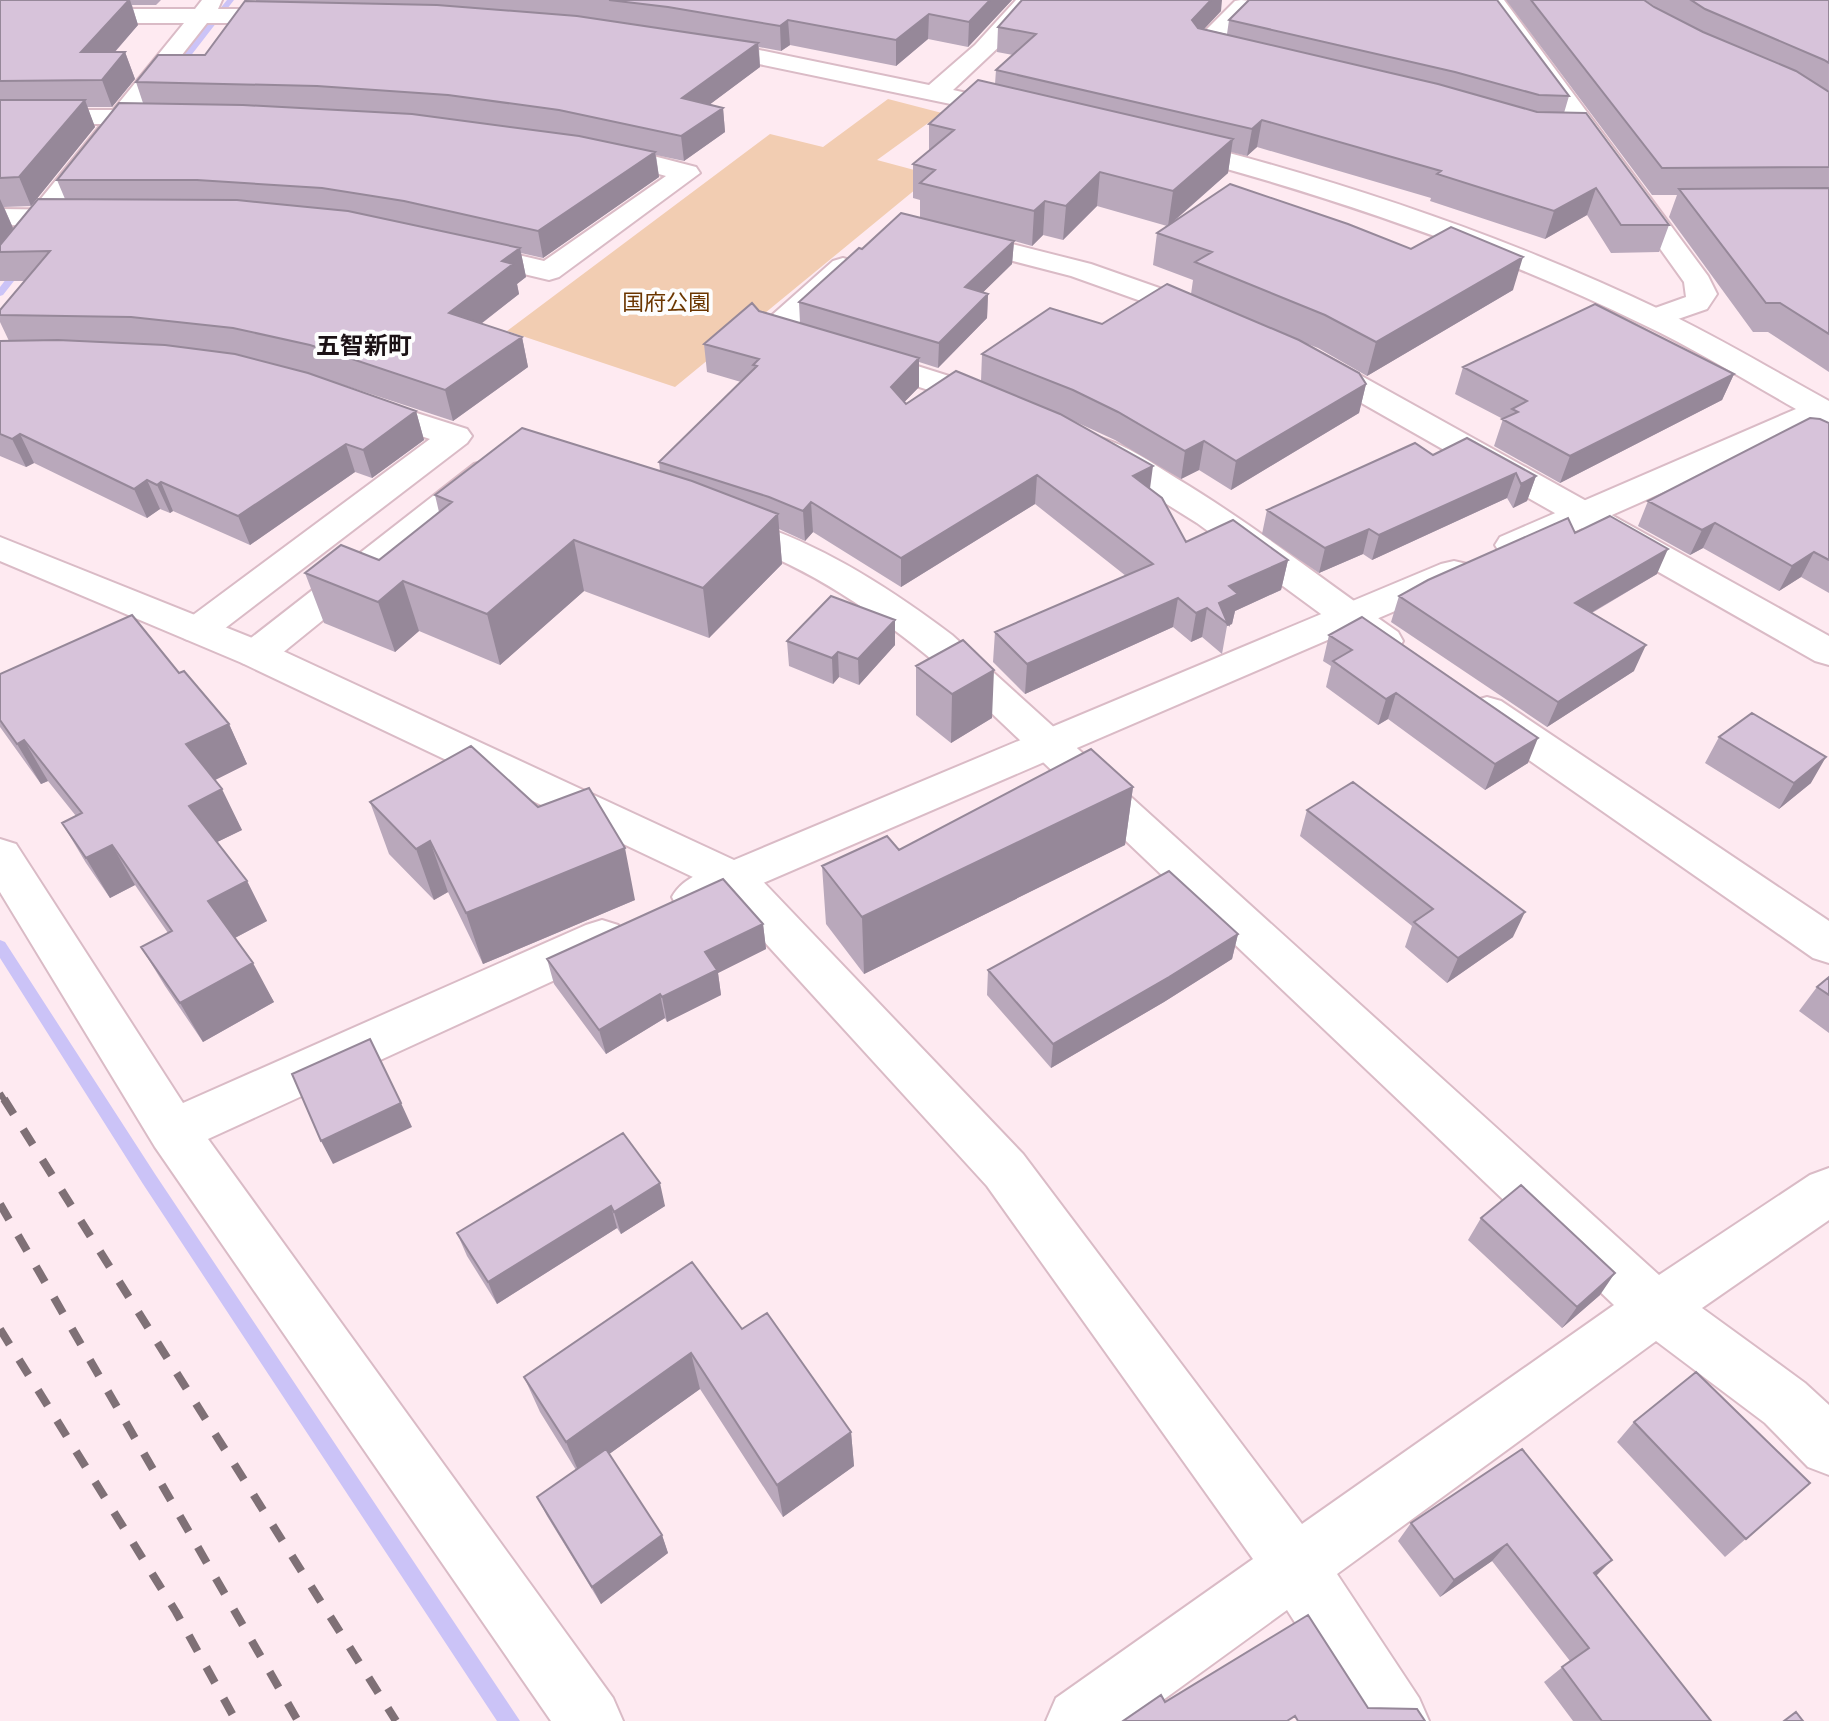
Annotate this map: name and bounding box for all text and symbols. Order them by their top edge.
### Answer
park label: 国府公園 [622,289,710,315]
district label: 五智新町 [316,331,412,360]

